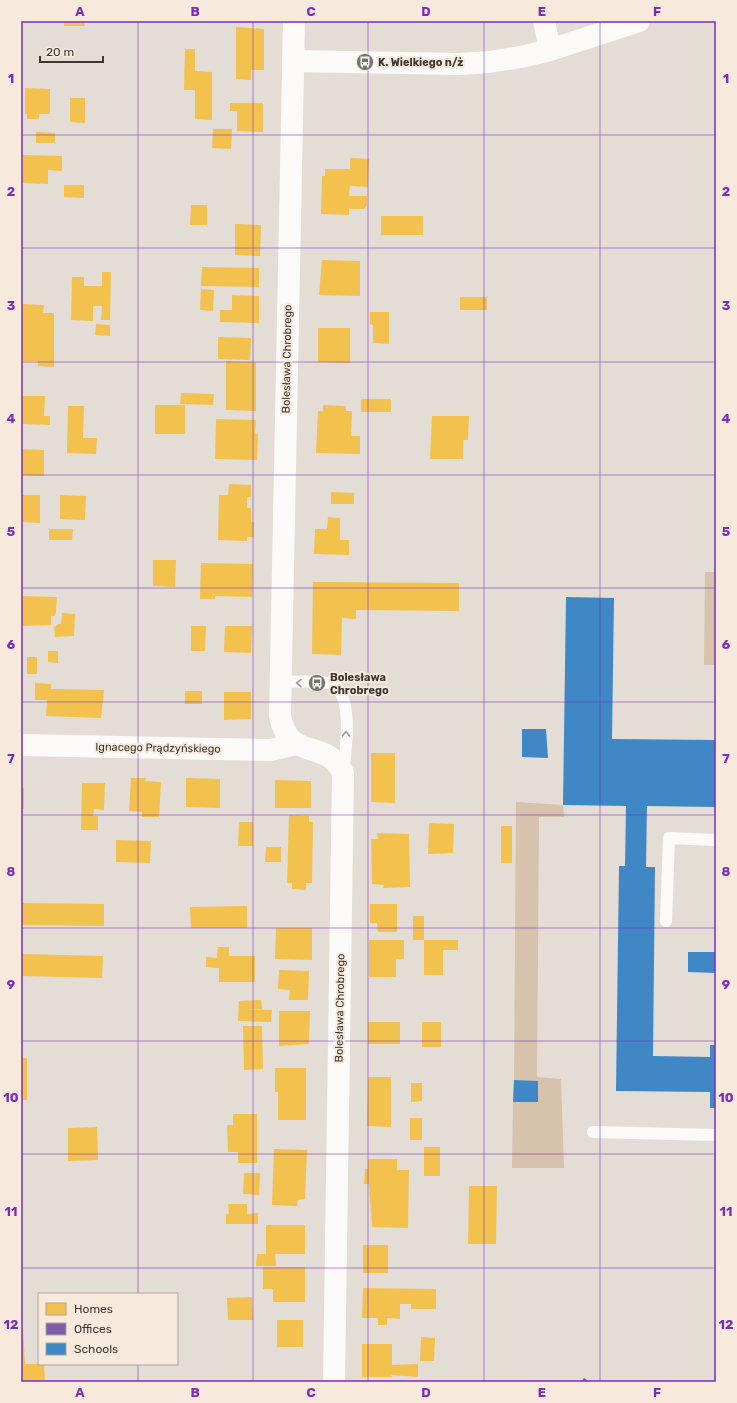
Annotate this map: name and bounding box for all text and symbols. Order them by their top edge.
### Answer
text: A [75,4,85,19]
text: B [190,4,200,19]
text: C [306,4,316,19]
text: D [421,4,431,19]
text: E [538,4,546,19]
text: F [653,4,661,19]
scale bar [40,38,103,64]
text: 20 m [46,45,74,59]
bus stop icon: K. Wielkiego n/ż [355,52,375,72]
place label: K. Wielkiego n/ż [378,56,463,69]
text: 1 [8,71,14,86]
text: 1 [723,71,729,86]
text: 2 [7,184,15,199]
text: 2 [722,184,730,199]
text: 3 [7,298,16,313]
text: 3 [722,298,731,313]
street label: Bolesława Chrobrego [280,305,294,413]
text: 4 [7,411,16,426]
text: 4 [722,411,731,426]
text: 5 [7,524,15,539]
text: 5 [722,524,730,539]
text: 6 [7,637,16,652]
text: 6 [722,637,731,652]
place label: Bolesława Chrobrego [330,671,389,697]
bus stop icon: Bolesława Chrobrego [307,673,327,693]
one-way arrow [296,678,302,687]
one-way arrow [342,731,350,737]
street label: Ignacego Prądzyńskiego [95,740,221,756]
text: 7 [7,751,15,766]
text: 7 [722,751,730,766]
text: 8 [7,864,16,879]
text: 8 [722,864,731,879]
street label: Bolesława Chrobrego [333,954,347,1062]
text: 9 [7,977,15,992]
text: 9 [722,977,730,992]
text: 10 [3,1090,19,1105]
text: 10 [718,1090,734,1105]
text: 11 [5,1204,17,1219]
text: 11 [720,1204,732,1219]
legend [38,1293,178,1365]
text: Homes [74,1302,113,1316]
text: 12 [4,1317,18,1332]
text: 12 [719,1317,733,1332]
text: Offices [74,1322,112,1336]
text: Schools [74,1342,118,1356]
text: A [75,1385,85,1400]
text: B [190,1385,200,1400]
text: C [306,1385,316,1400]
text: D [421,1385,431,1400]
text: E [538,1385,546,1400]
text: F [653,1385,661,1400]

